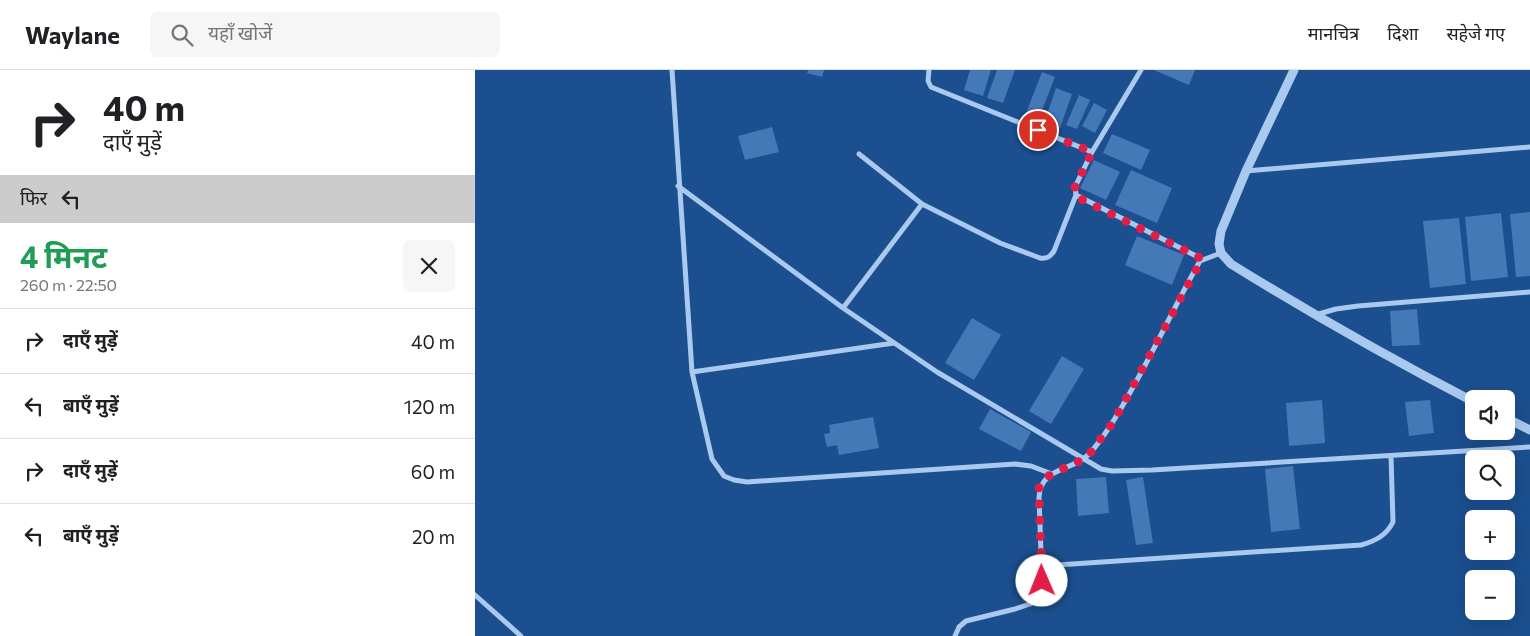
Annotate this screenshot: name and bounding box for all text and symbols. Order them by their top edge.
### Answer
search box [150,12,500,57]
text: Waylane [25,20,120,49]
icon: search [168,21,196,49]
text: यहाँ खोजें [208,21,272,44]
text: मानचित्र [1308,22,1359,44]
text: दिशा [1387,22,1418,44]
text: सहेजे गए [1446,22,1505,44]
text: 40 m [103,85,185,128]
icon: right [20,90,85,155]
pin [1017,109,1059,151]
icon: arrive [1024,116,1052,144]
text: दाएँ मुड़ें [103,128,162,155]
icon: left [57,185,85,213]
text: फिर [20,186,47,209]
text: 4 मिनट [20,237,107,274]
button: close [403,240,455,292]
text: 260 m · 22:50 [20,275,117,294]
icon: right [20,327,48,355]
text: दाएँ मुड़ें [63,328,118,351]
text: 40 m [411,330,455,353]
map controls [1465,390,1515,620]
button: sound [1465,390,1515,440]
icon: left [20,392,48,420]
text: बाएँ मुड़ें [63,393,119,416]
text: 120 m [404,395,455,418]
button: search [1465,450,1515,500]
icon: right [20,457,48,485]
text: दाएँ मुड़ें [63,458,118,481]
text: 60 m [411,460,455,483]
button: + [1465,510,1515,560]
icon: left [20,522,48,550]
text: बाएँ मुड़ें [63,523,119,546]
text: 20 m [412,525,455,548]
position arrow [1015,554,1067,606]
button: − [1465,570,1515,620]

